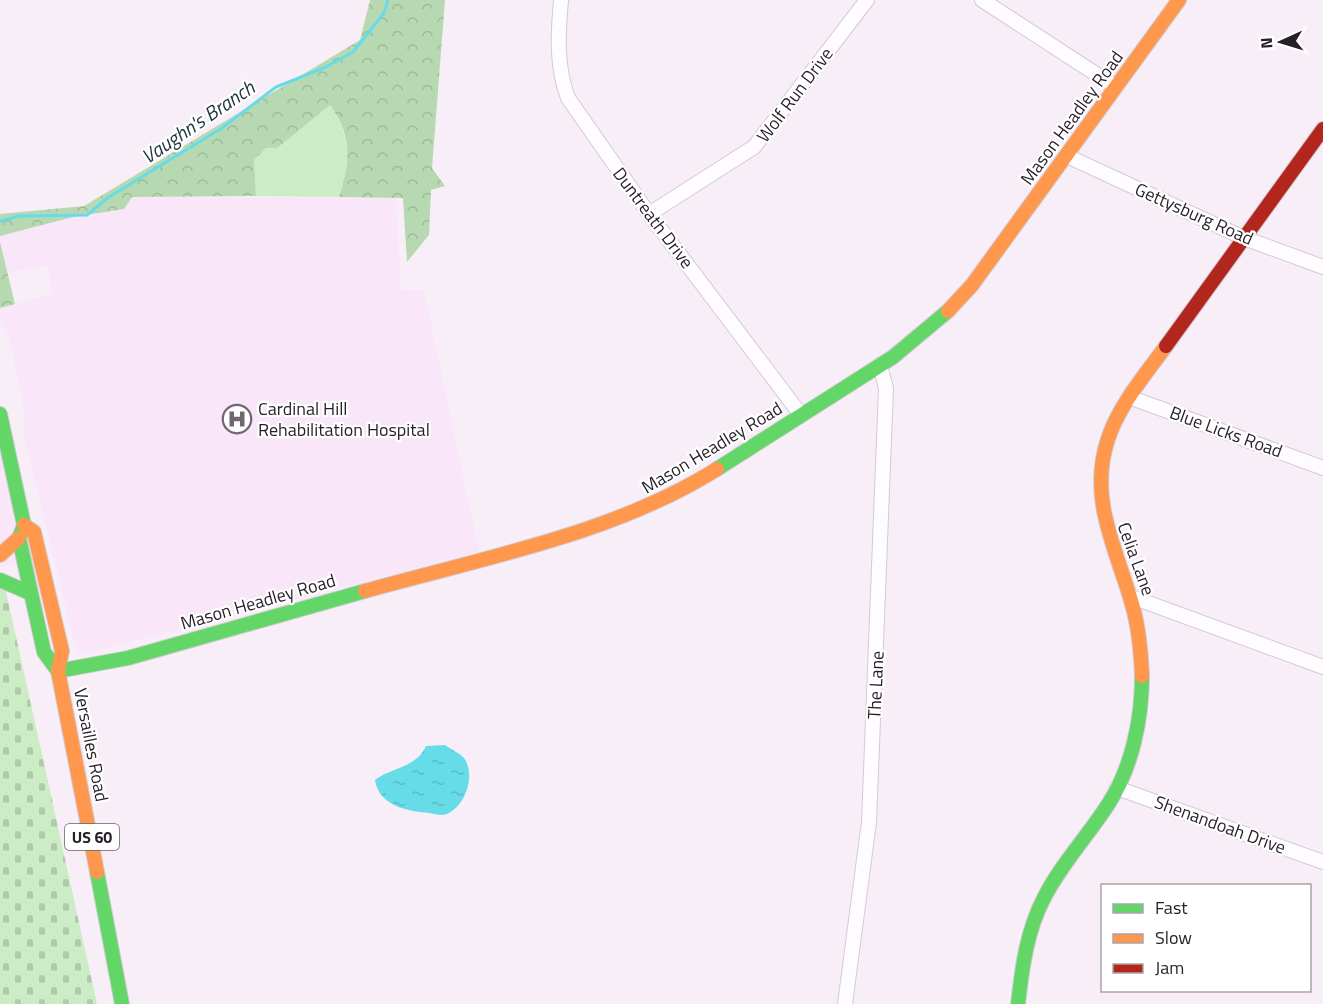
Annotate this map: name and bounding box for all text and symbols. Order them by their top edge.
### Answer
north arrow [1251,12,1311,72]
text: N [1254,37,1278,49]
street label: Wolf Run Drive [750,42,839,148]
street label: Mason Headley Road [1014,45,1130,190]
water label: Vaughn's Branch [135,72,262,171]
street label: Duntreath Drive [606,161,700,274]
street label: Gettysburg Road [1131,175,1258,252]
place label: Cardinal Hill Rehabilitation Hospital [258,395,430,443]
street label: Mason Headley Road [636,395,787,500]
street label: Blue Licks Road [1166,399,1286,464]
hospital icon: Cardinal Hill Rehabilitation Hospital [221,403,253,435]
street label: Celia Lane [1111,518,1162,599]
street label: Mason Headley Road [177,566,339,637]
street label: The Lane [860,650,891,720]
street label: Versailles Road [67,686,116,804]
street label: Shenandoah Drive [1151,788,1290,861]
road number: US 60 [65,824,119,850]
legend [1101,884,1311,992]
text: Fast [1155,894,1188,921]
text: Slow [1155,924,1192,951]
text: Jam [1155,954,1184,981]

